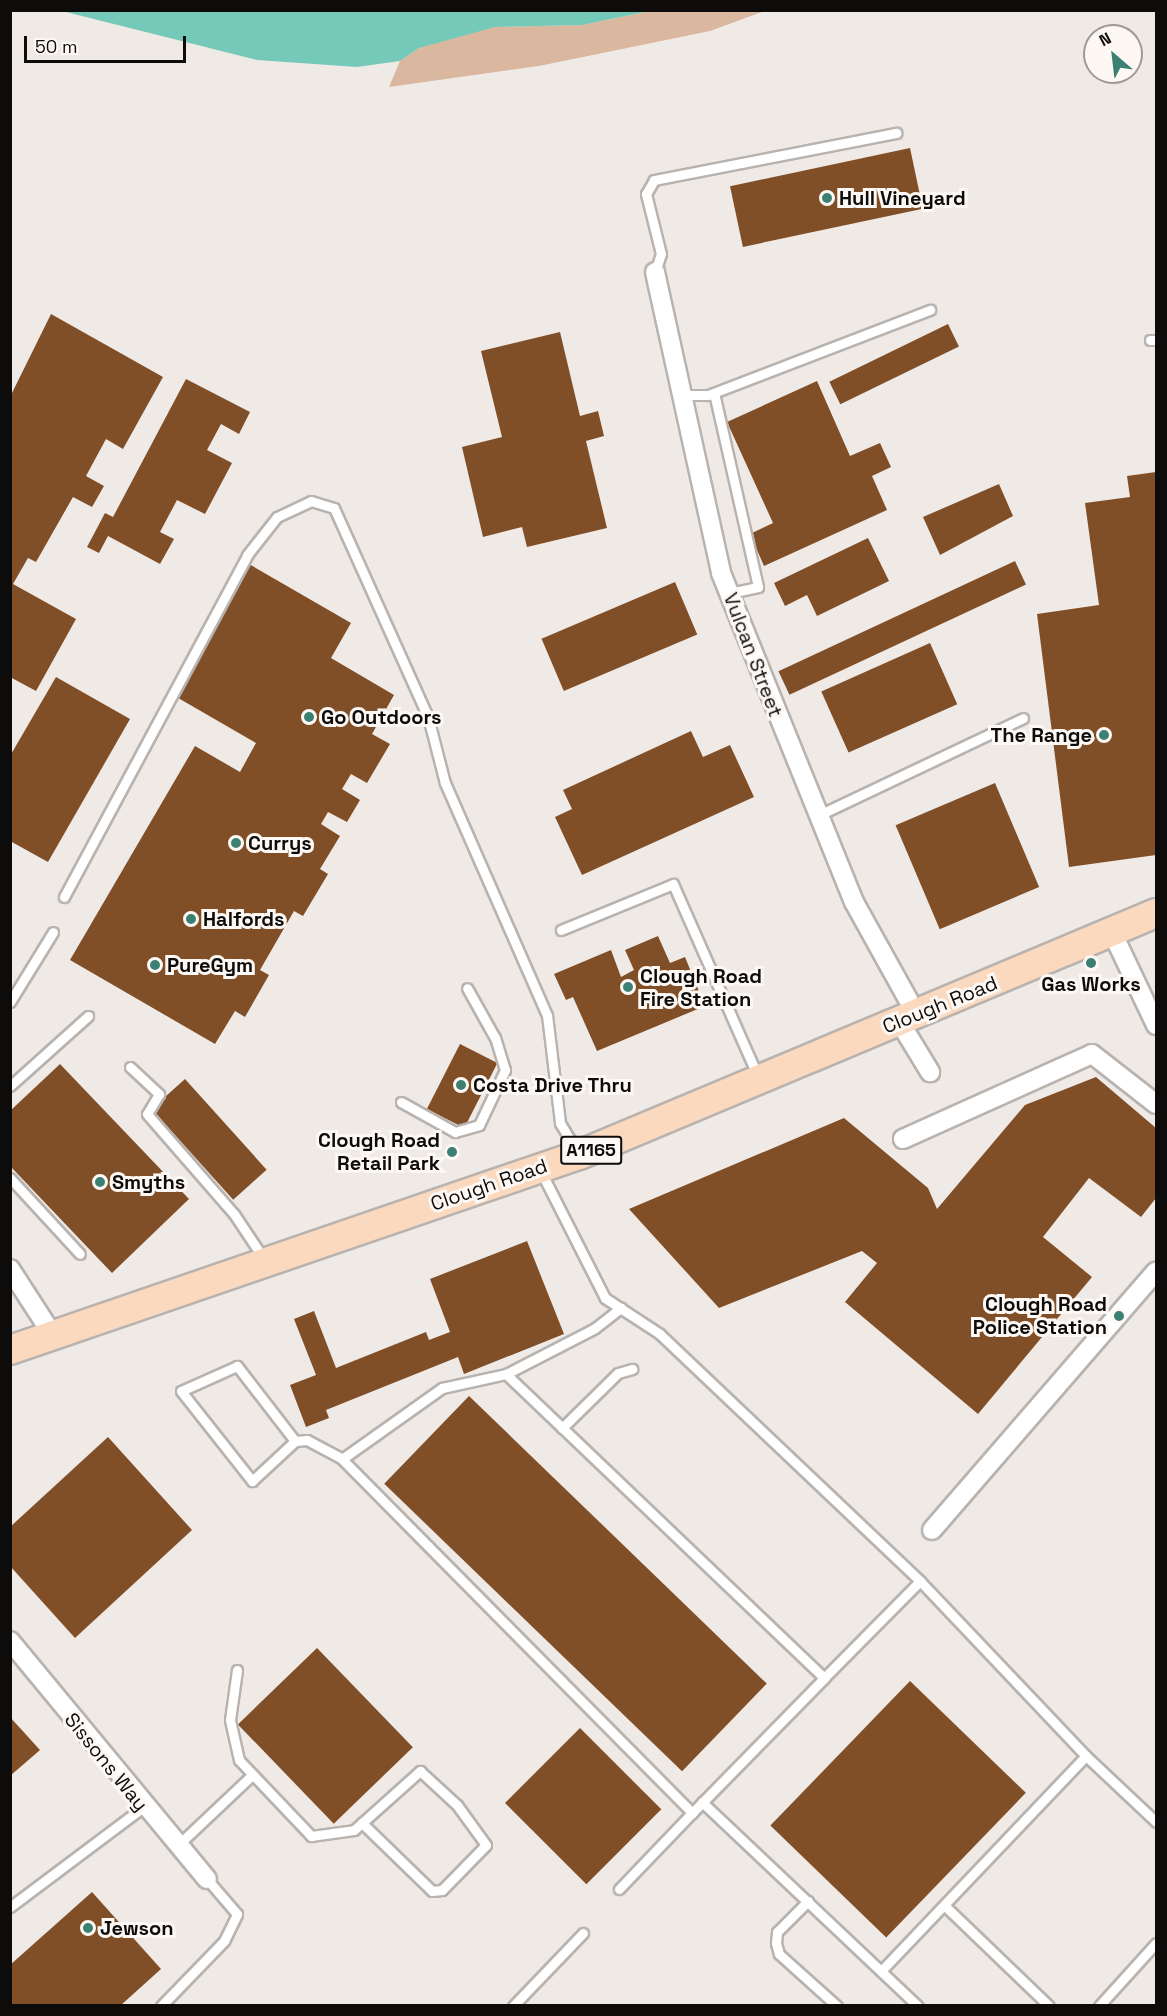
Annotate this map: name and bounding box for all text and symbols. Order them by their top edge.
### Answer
scale bar [27,24,189,62]
north arrow [1083,24,1143,84]
text: N [1096,28,1115,51]
text: 50 m [35,35,77,58]
place label: Hull Vineyard [839,186,966,210]
marker: Hull Vineyard [820,191,834,205]
street label: Vulcan Street [718,589,788,721]
place label: Go Outdoors [321,705,442,729]
marker: Go Outdoors [302,710,316,724]
place label: The Range [990,723,1092,747]
marker: The Range [1097,728,1111,742]
place label: Currys [248,831,312,855]
marker: Currys [229,836,243,850]
place label: Halfords [203,907,284,931]
marker: Halfords [184,912,198,926]
place label: PureGym [167,953,253,977]
marker: Gas Works [1084,956,1098,970]
marker: PureGym [148,958,162,972]
place label: Clough Road Fire Station [640,964,762,1011]
street label: Clough Road [879,971,1001,1039]
place label: Gas Works [1041,972,1141,996]
marker: Clough Road Fire Station [621,980,635,994]
place label: Costa Drive Thru [473,1073,632,1097]
marker: Costa Drive Thru [454,1078,468,1092]
place label: Clough Road Retail Park [318,1128,440,1175]
road number: A1165 [560,1135,622,1165]
marker: Clough Road Retail Park [445,1145,459,1159]
street label: Clough Road [428,1154,550,1216]
place label: Smyths [112,1170,185,1194]
marker: Smyths [93,1175,107,1189]
place label: Clough Road Police Station [973,1292,1107,1339]
marker: Clough Road Police Station [1112,1309,1126,1323]
street label: Sissons Way [59,1708,153,1816]
place label: Jewson [100,1916,174,1940]
marker: Jewson [81,1921,95,1935]

